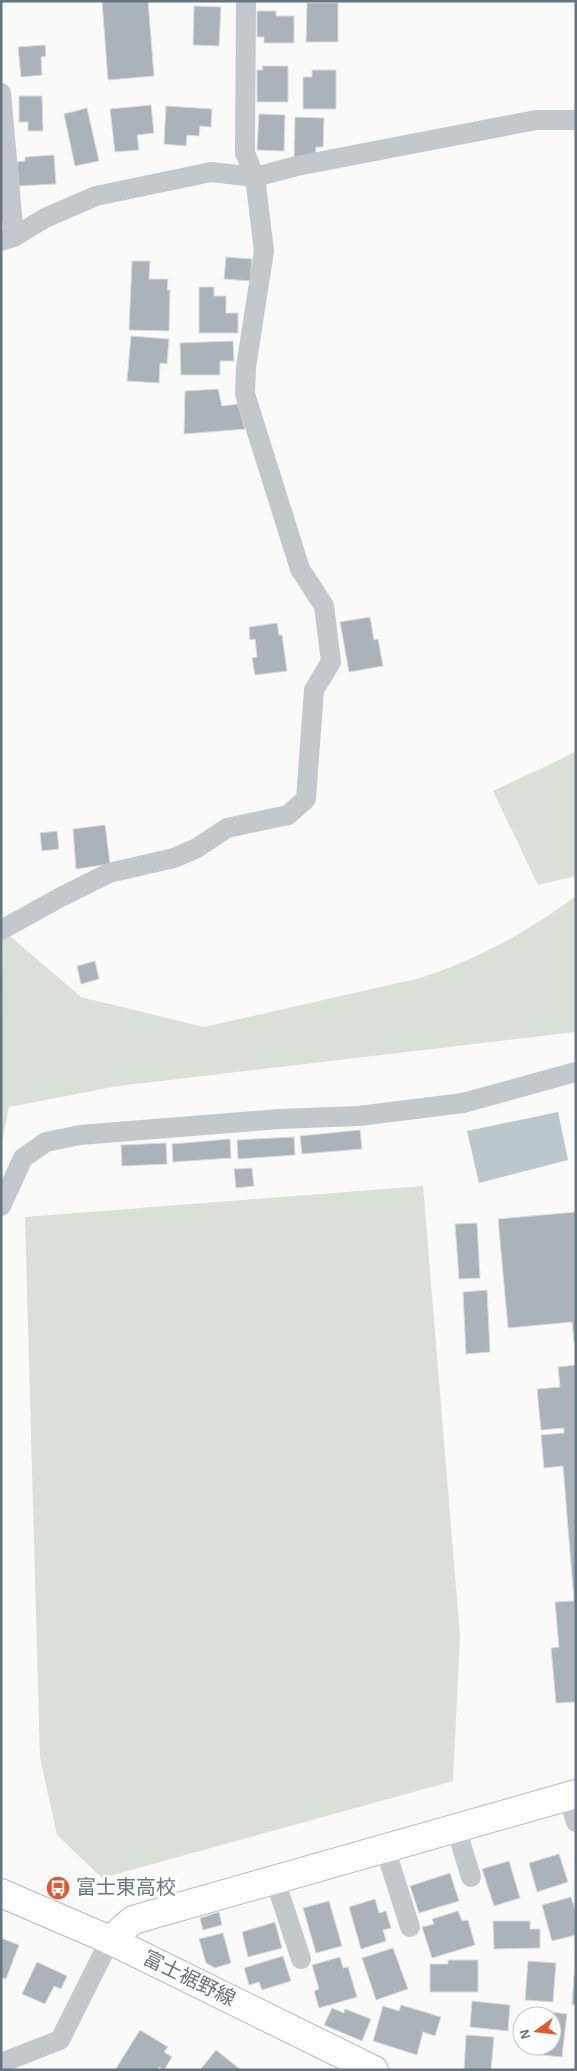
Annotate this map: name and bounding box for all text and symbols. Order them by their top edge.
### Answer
bus stop icon: 富士東高校 [45,1875,71,1901]
place label: 富士東高校 [76,1876,176,1898]
street label: 富士裾野線 [140,1946,239,2010]
north arrow [512,2006,562,2056]
text: N [517,2028,533,2041]

